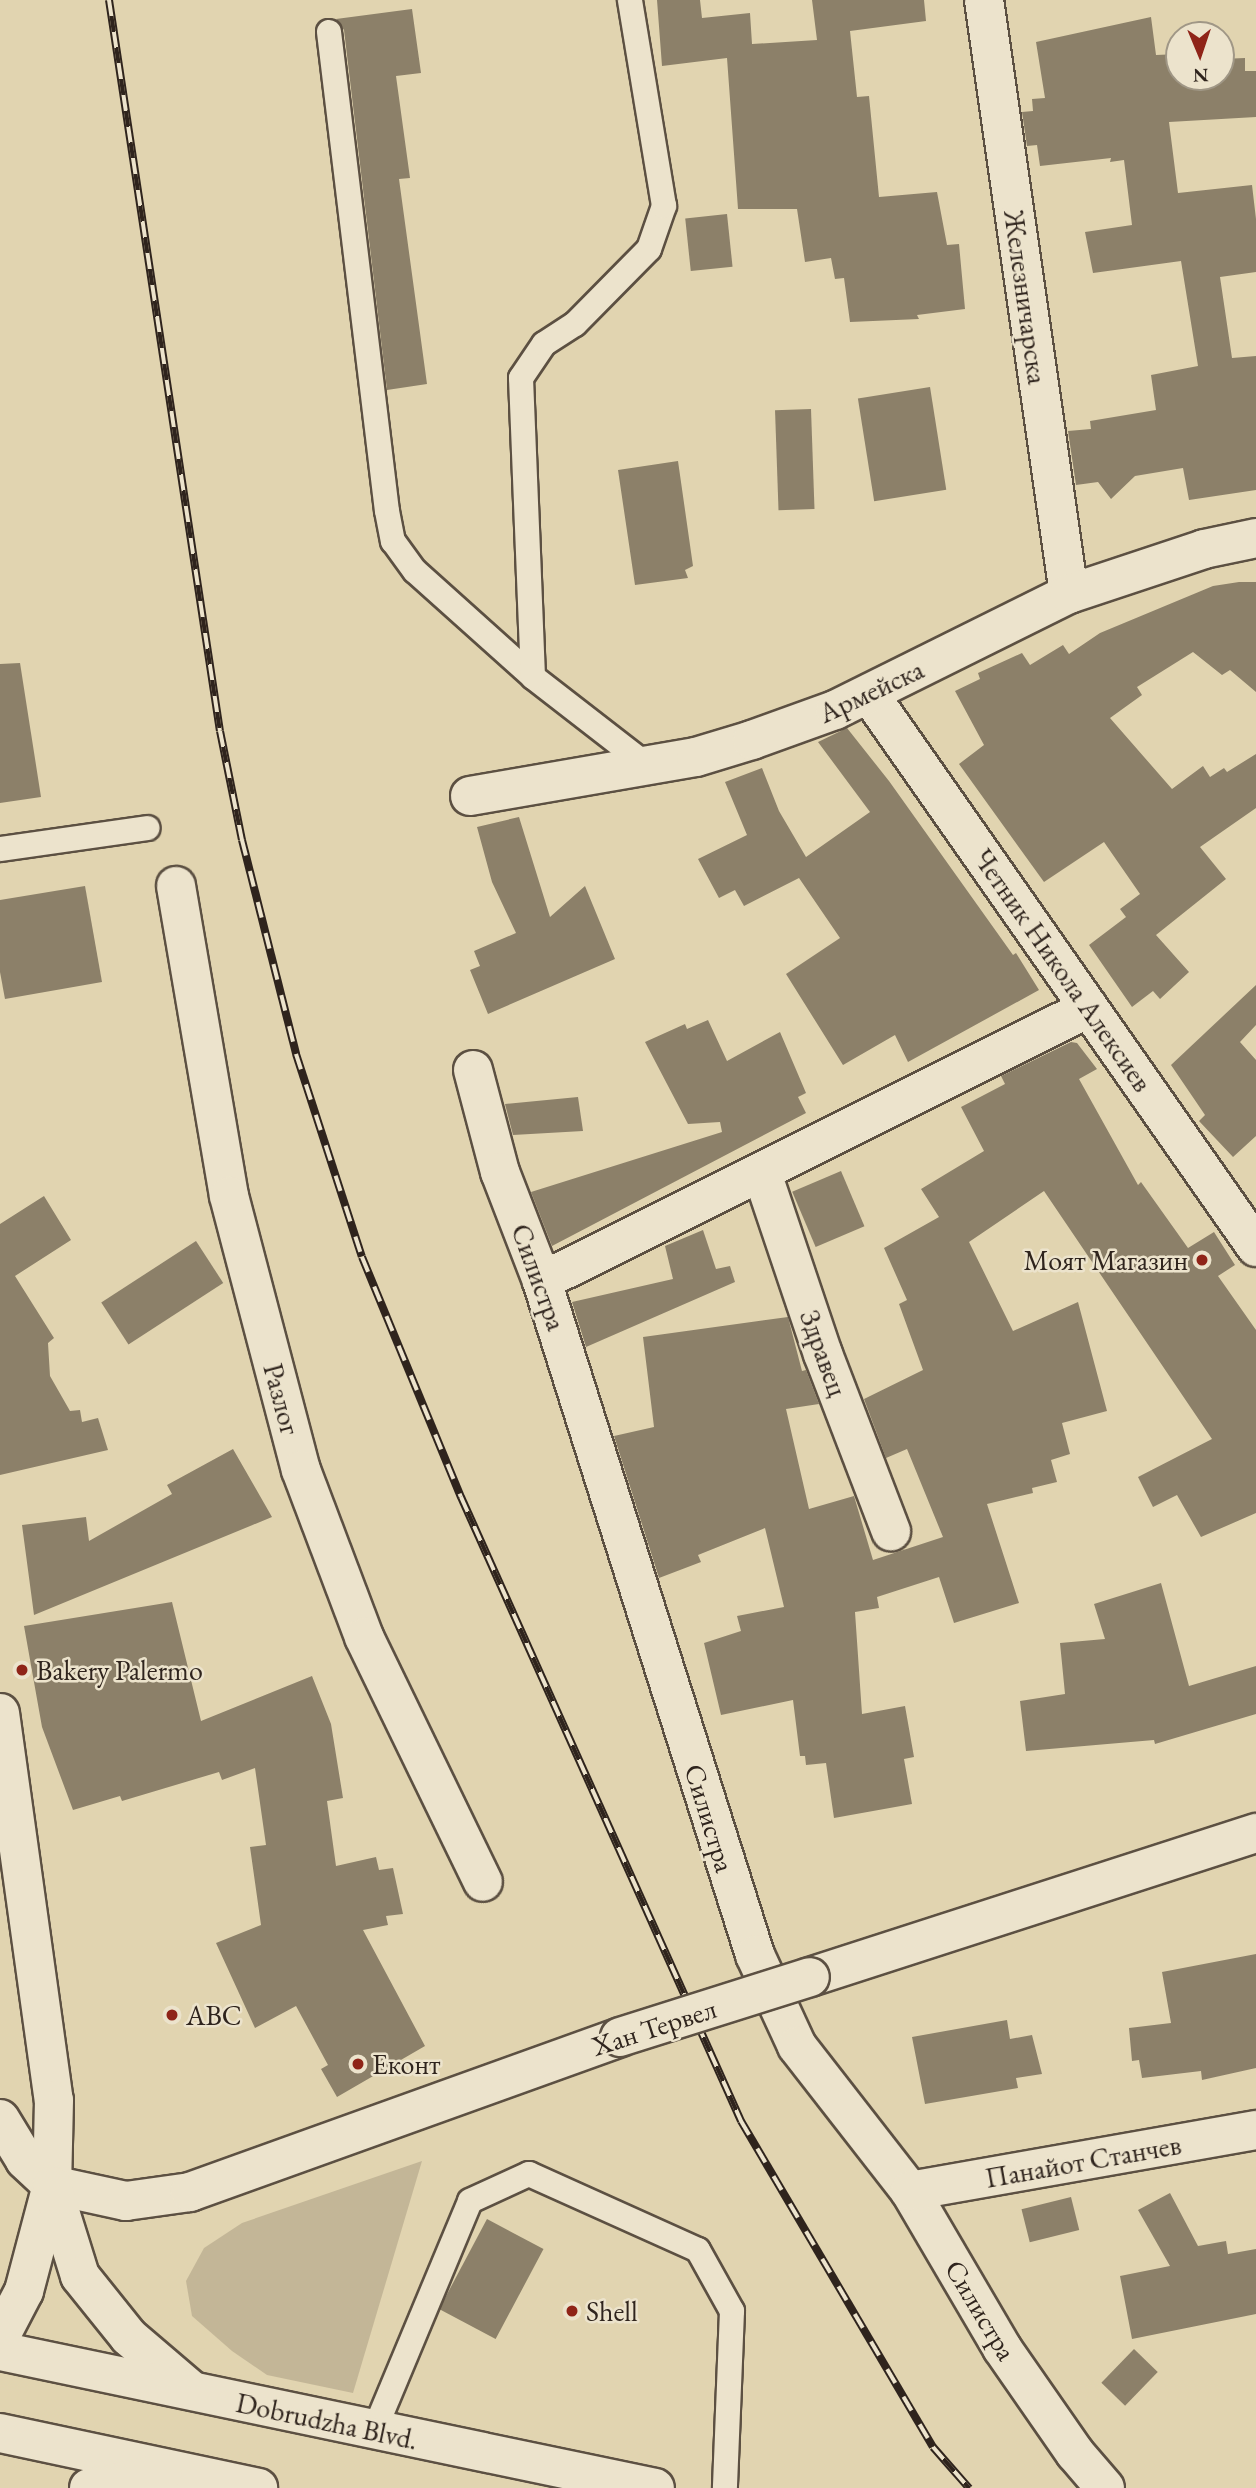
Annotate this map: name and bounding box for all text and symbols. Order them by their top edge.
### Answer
north arrow [1165,21,1235,91]
text: N [1193,63,1209,88]
street label: Железничарска [997,208,1055,386]
street label: Армейска [813,652,929,730]
street label: Четник Никола Алексиев [966,842,1160,1098]
street label: Силистра [504,1219,574,1335]
place label: Моят Магазин [1024,1243,1188,1277]
marker: Моят Магазин [1194,1252,1210,1268]
street label: Здравец [793,1305,855,1401]
street label: Разлог [256,1360,308,1438]
place label: Bakery Palermo [36,1653,203,1687]
marker: Bakery Palermo [14,1662,30,1678]
street label: Силистра [678,1760,742,1876]
street label: Хан Тервел [588,1991,720,2063]
place label: ABC [186,1998,242,2032]
marker: ABC [164,2007,180,2023]
place label: Еконт [372,2047,441,2081]
marker: Еконт [350,2056,366,2072]
street label: Панайот Станчев [982,2127,1184,2195]
street label: Силистра [938,2254,1024,2366]
place label: Shell [586,2294,638,2328]
marker: Shell [564,2303,580,2319]
street label: Dobrudzha Blvd. [233,2385,421,2457]

